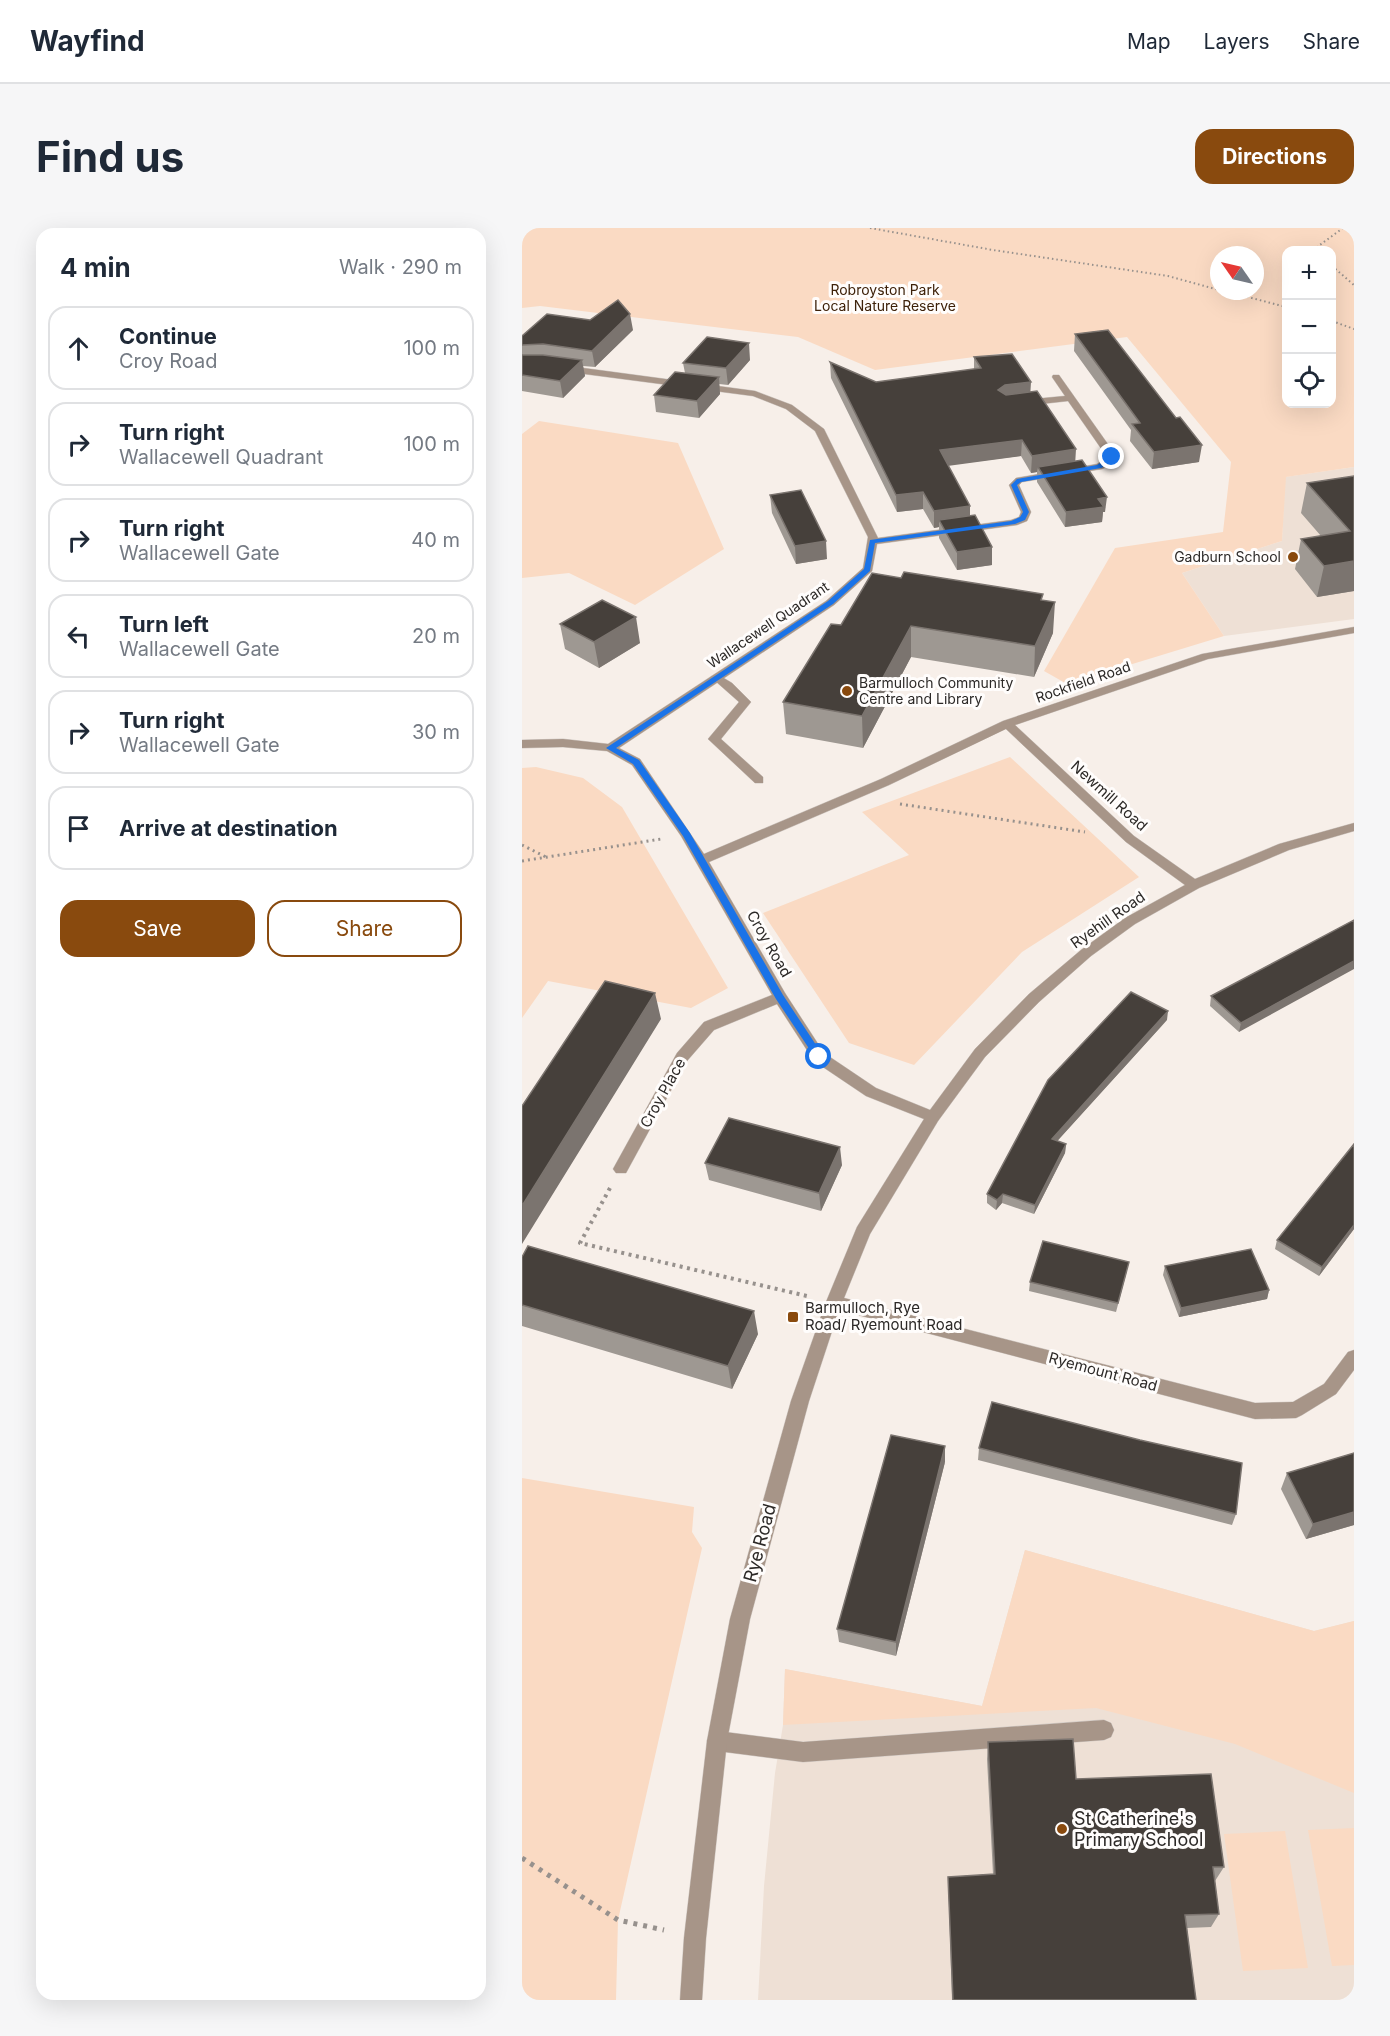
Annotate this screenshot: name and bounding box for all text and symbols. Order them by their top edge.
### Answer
text: Wayfind [30,24,145,58]
text: Map [1127,29,1171,54]
text: Layers [1204,29,1270,54]
text: Share [1303,29,1360,54]
button: Directions [1195,129,1354,184]
text: Find us [36,131,184,182]
north arrow [1210,246,1264,300]
map controls [1282,246,1336,408]
button: + [1282,246,1336,300]
text: 4 min [60,252,131,283]
text: Walk · 290 m [339,255,462,279]
park label: Robroyston Park Local Nature Reserve [814,281,956,314]
button: − [1282,300,1336,354]
text: Continue [119,323,217,349]
icon: ahead [62,332,95,365]
text: 100 m [403,336,460,360]
text: Croy Road [119,349,218,373]
button: locate [1282,354,1336,408]
text: Turn right [119,419,225,445]
icon: right [62,428,95,461]
text: 100 m [403,432,460,456]
route end [1098,443,1124,469]
text: Wallacewell Quadrant [119,445,323,469]
text: Turn right [119,515,225,541]
icon: right [62,524,95,557]
text: 40 m [411,528,460,552]
text: Wallacewell Gate [119,541,280,565]
place label: Gadburn School [1174,548,1281,565]
marker: Gadburn School [1286,550,1300,564]
street label: Wallacewell Quadrant [704,577,832,672]
text: Turn left [119,611,209,637]
icon: left [62,620,95,653]
text: 20 m [412,624,460,648]
text: Wallacewell Gate [119,637,280,661]
street label: Rockfield Road [1033,657,1133,706]
place label: Barmulloch Community Centre and Library [859,674,1013,707]
marker: Barmulloch Community Centre and Library [840,684,854,698]
text: Turn right [119,707,225,733]
icon: right [62,716,95,749]
text: 30 m [412,720,460,744]
text: Wallacewell Gate [119,733,280,757]
street label: Newmill Road [1067,756,1152,835]
icon: arrive [62,812,95,845]
text: Arrive at destination [119,815,338,841]
street label: Ryehill Road [1067,887,1149,952]
button: Save [60,900,255,957]
button: Share [267,900,462,957]
street label: Croy Road [743,907,796,980]
route start [805,1043,831,1069]
street label: Croy Place [636,1055,689,1131]
place label: Barmulloch, Rye Road/ Ryemount Road [805,1298,963,1334]
marker: Barmulloch, Rye Road/ Ryemount Road [786,1310,800,1324]
street label: Ryemount Road [1047,1348,1160,1395]
street label: Rye Road [739,1501,780,1584]
place label: St Catherine's Primary School [1074,1808,1203,1850]
marker: St Catherine's Primary School [1055,1822,1069,1836]

